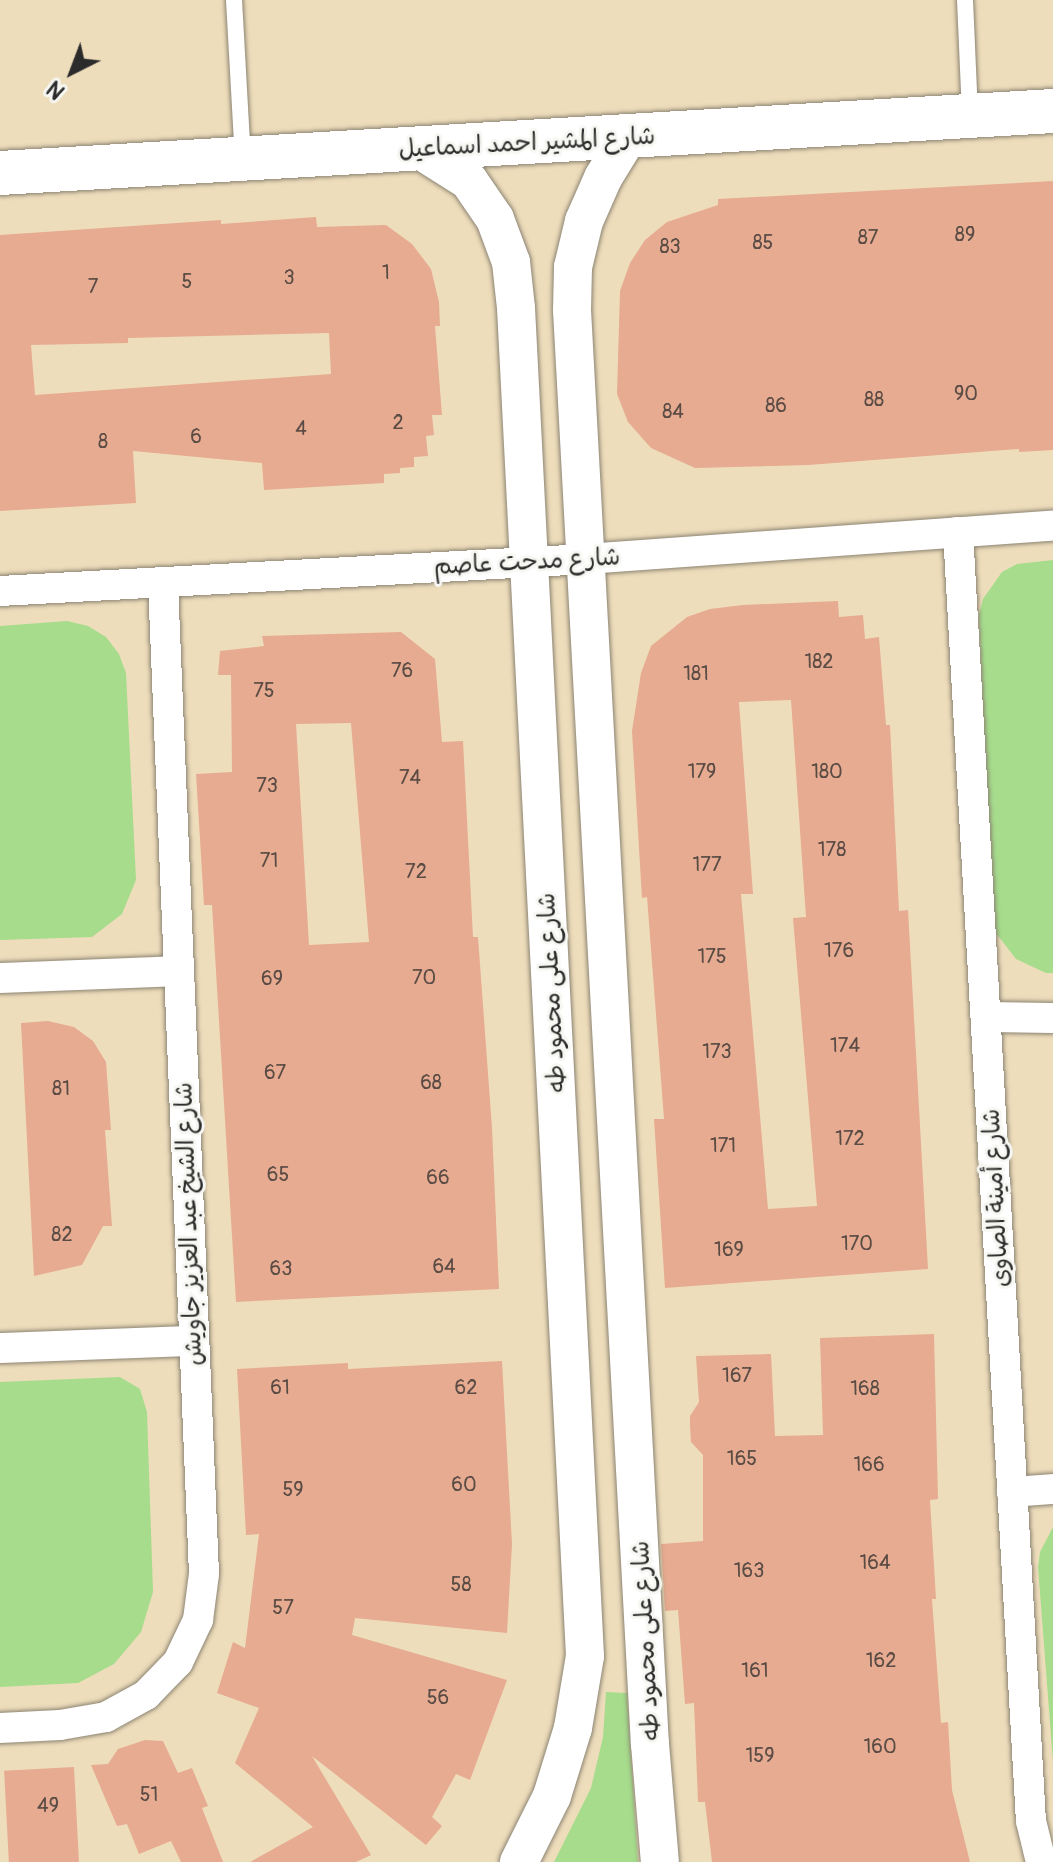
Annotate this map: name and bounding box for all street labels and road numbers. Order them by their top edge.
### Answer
street label: شارع المشير احمد اسماعيل [398,122,656,164]
street label: شارع مدحت عاصم [433,543,621,581]
street label: شارع على محمود طه [532,892,572,1094]
street label: شارع الشيخ عبد العزيز جاويش [170,1082,208,1366]
street label: شارع أمينة الصاوى [977,1108,1015,1288]
street label: شارع على محمود طه [626,1540,666,1742]

